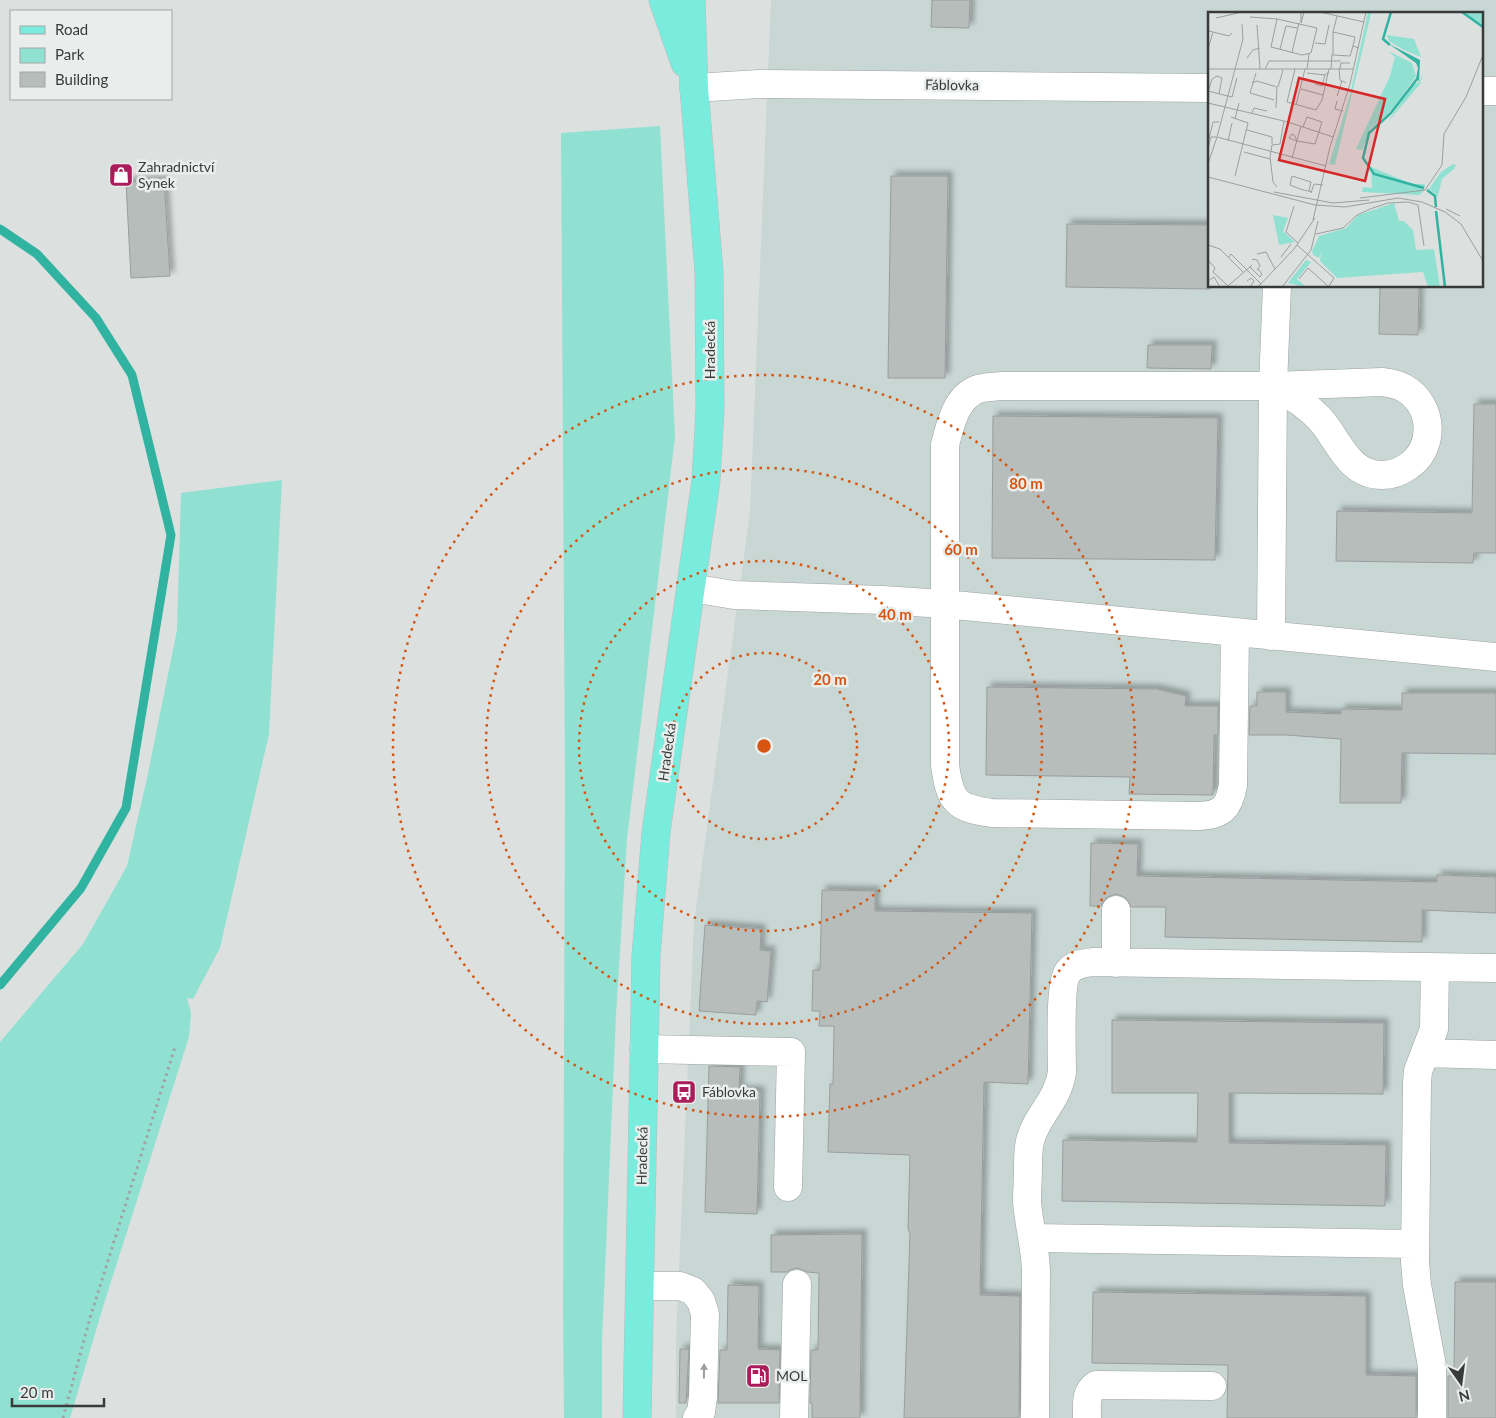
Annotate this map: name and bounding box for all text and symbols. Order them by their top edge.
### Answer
legend [10,10,172,100]
inset map [1208,12,1484,288]
text: Road [55,20,88,38]
text: Park [55,45,85,63]
text: Building [55,70,108,88]
street label: Fáblovka [925,76,979,93]
place label: Zahradnictví Synek [138,158,215,191]
shop icon: Zahradnictví Synek [108,162,134,188]
street label: Hradecká [701,321,718,379]
text: 80 m [1009,474,1043,492]
text: 60 m [944,540,978,558]
text: 40 m [878,605,912,623]
text: 20 m [813,670,847,688]
street label: Hradecká [654,722,679,782]
centre of rings [755,737,773,755]
bus stop icon: Fáblovka [671,1079,697,1105]
place label: Fáblovka [702,1083,756,1100]
street label: Hradecká [632,1127,651,1185]
north arrow [1436,1358,1486,1408]
one-way arrow [700,1362,708,1378]
fuel station icon: MOL [745,1363,771,1389]
place label: MOL [776,1367,807,1384]
scale bar [12,1376,105,1408]
text: 20 m [20,1383,54,1401]
text: N [1457,1387,1472,1406]

